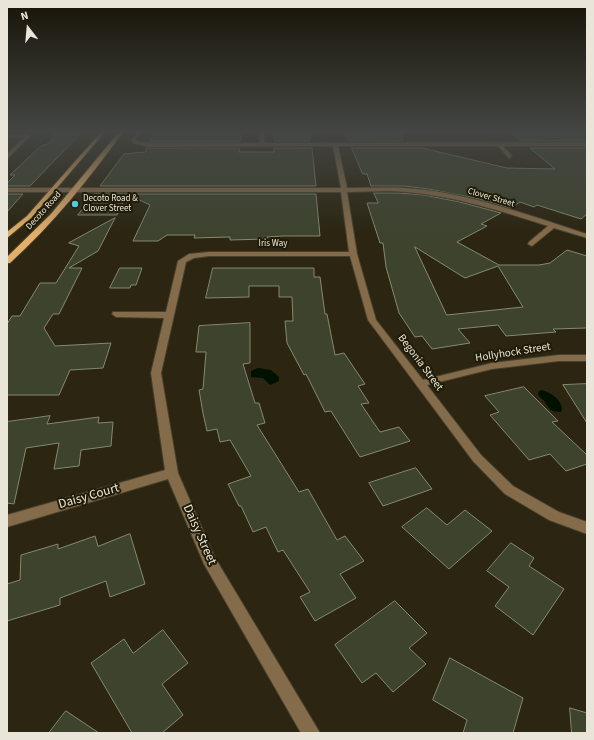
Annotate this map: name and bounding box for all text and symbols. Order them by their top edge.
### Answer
north arrow [8,8,48,48]
text: N [19,8,30,24]
street label: Clover Street [466,186,516,210]
street label: Decoto Road [24,190,64,232]
place label: Decoto Road & Clover Street [83,194,138,215]
marker: Decoto Road & Clover Street [70,199,80,209]
street label: Iris Way [259,239,287,249]
street label: Begonia Street [395,332,445,394]
street label: Hollyhock Street [474,341,552,365]
street label: Daisy Court [57,481,121,513]
street label: Daisy Street [179,502,219,568]

